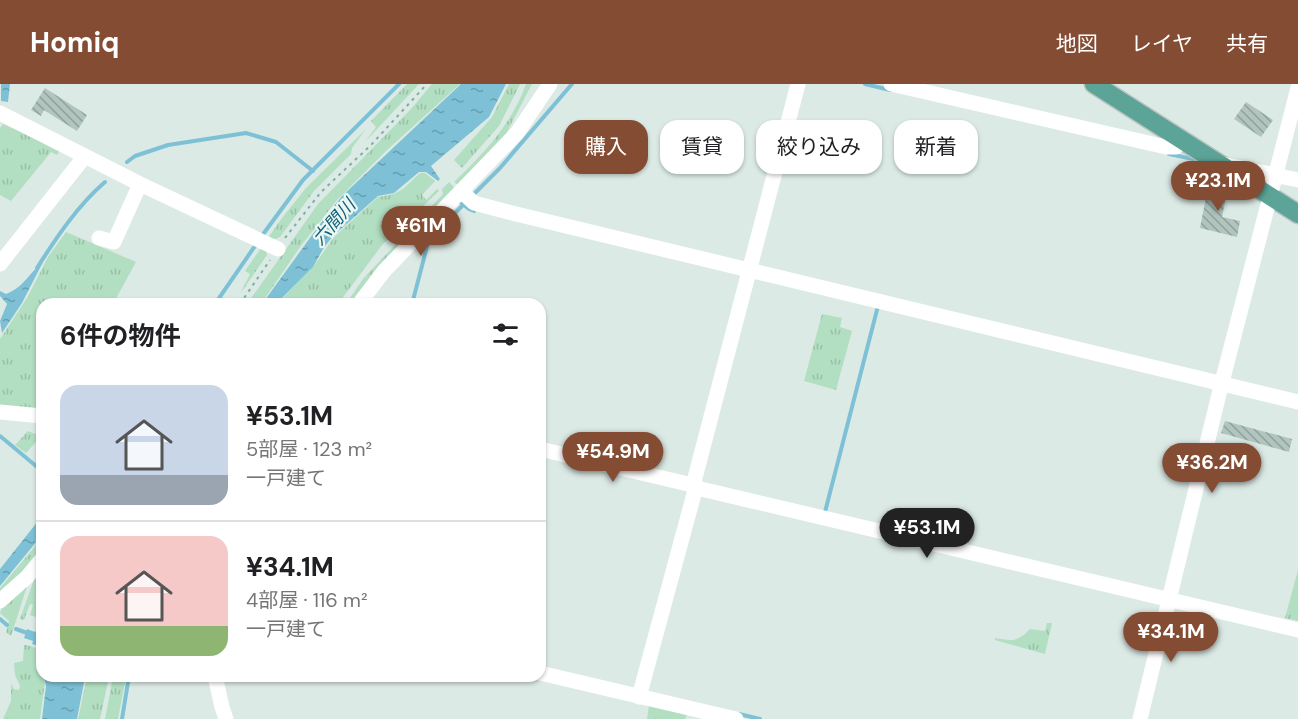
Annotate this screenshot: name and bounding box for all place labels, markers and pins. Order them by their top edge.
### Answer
pin: ¥23.1M [1169,161,1267,212]
pin: ¥61M [385,206,457,257]
pin: ¥54.9M [564,432,662,483]
pin: ¥36.2M [1163,443,1261,494]
pin: ¥53.1M [878,508,976,559]
pin: ¥34.1M [1122,612,1220,663]

